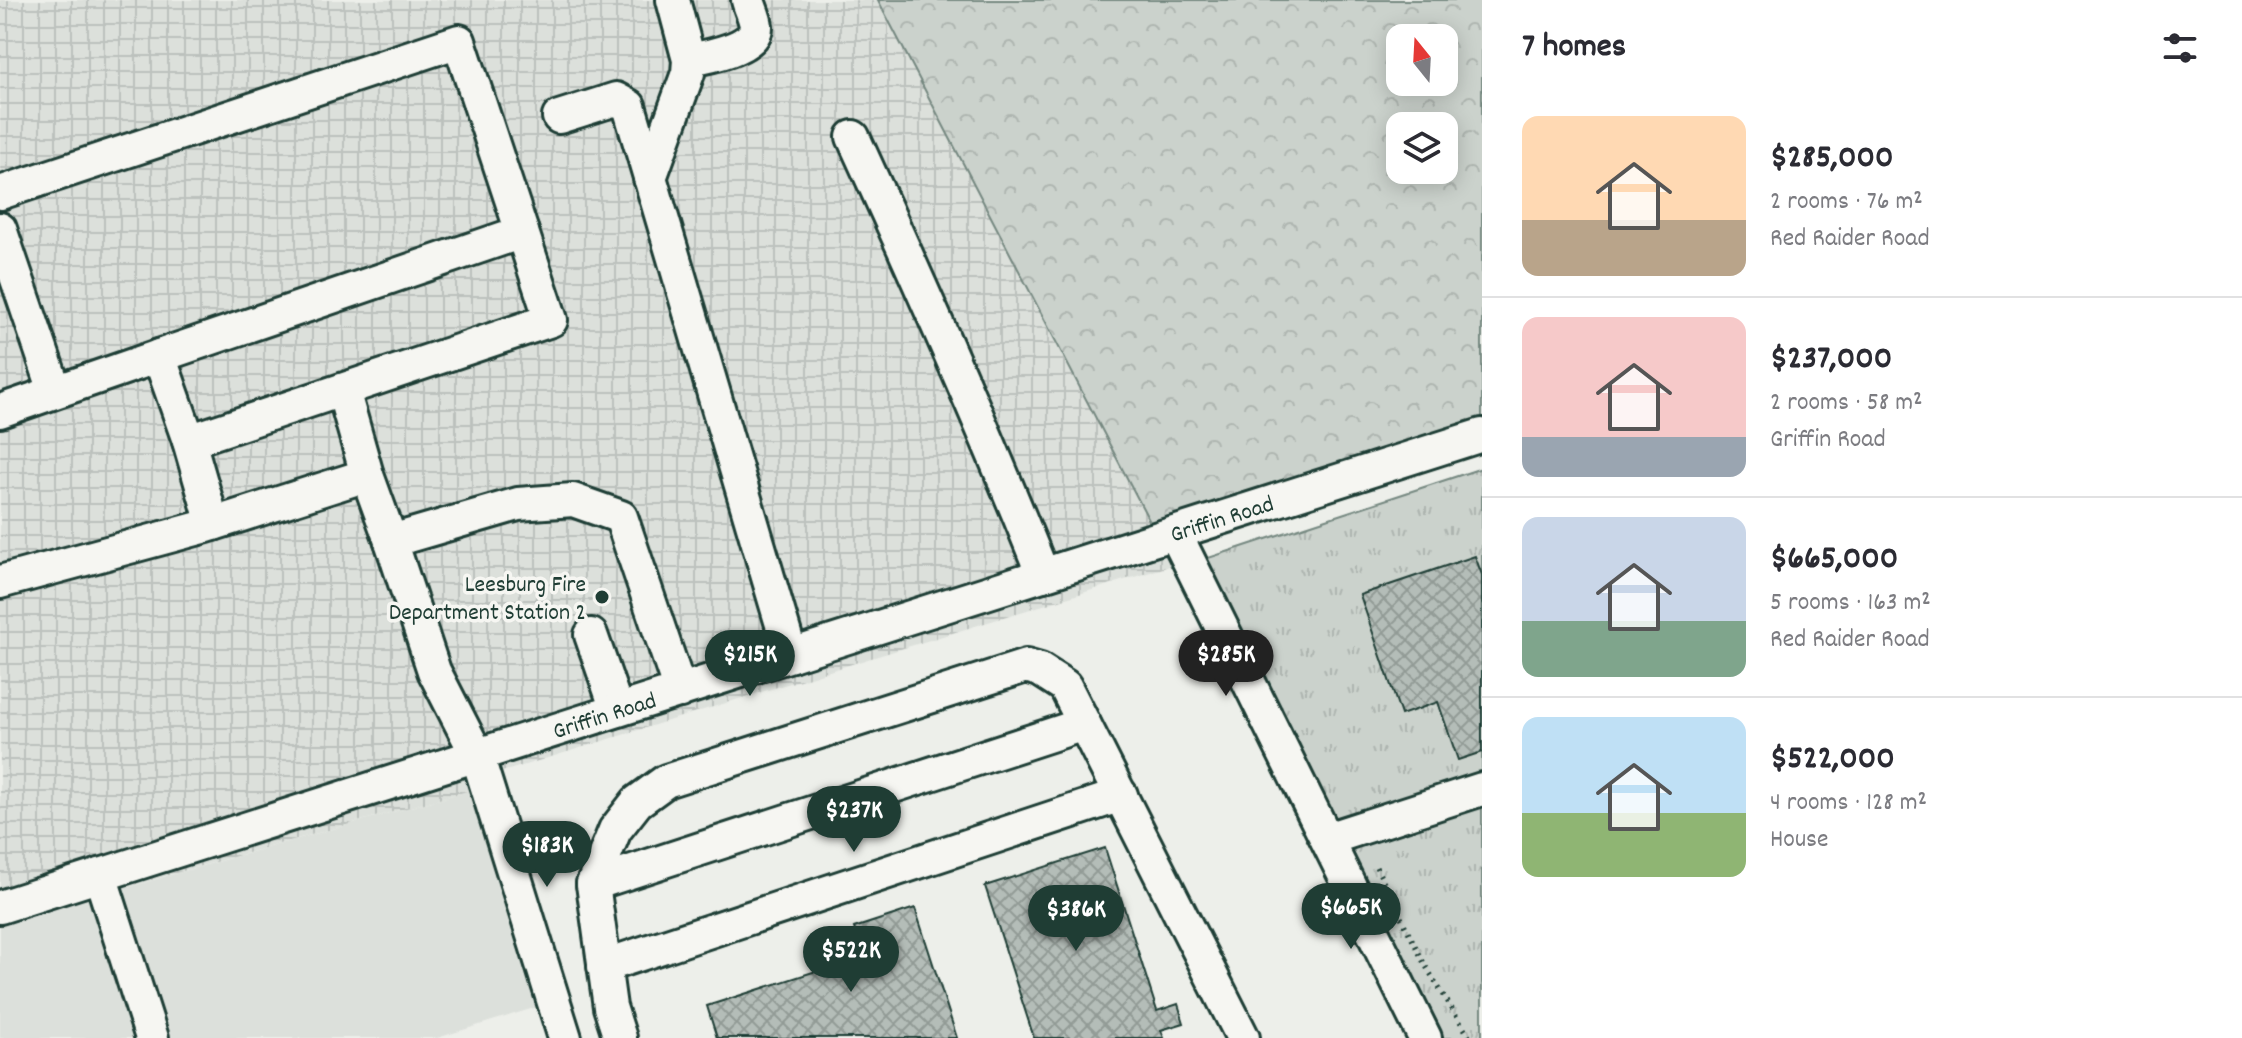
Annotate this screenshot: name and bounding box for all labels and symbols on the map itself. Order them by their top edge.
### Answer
north arrow [1386,24,1458,96]
street label: Griffin Road [1166,488,1279,553]
place label: Leesburg Fire Department Station 2 [389,569,586,631]
marker: Leesburg Fire Department Station 2 [593,588,611,606]
pin: $215K [694,630,806,698]
pin: $285K [1170,630,1282,698]
street label: Griffin Road [549,685,661,750]
pin: $237K [798,786,910,854]
pin: $183K [491,821,603,889]
pin: $665K [1295,883,1407,951]
pin: $386K [1020,885,1132,953]
pin: $522K [795,926,907,994]

